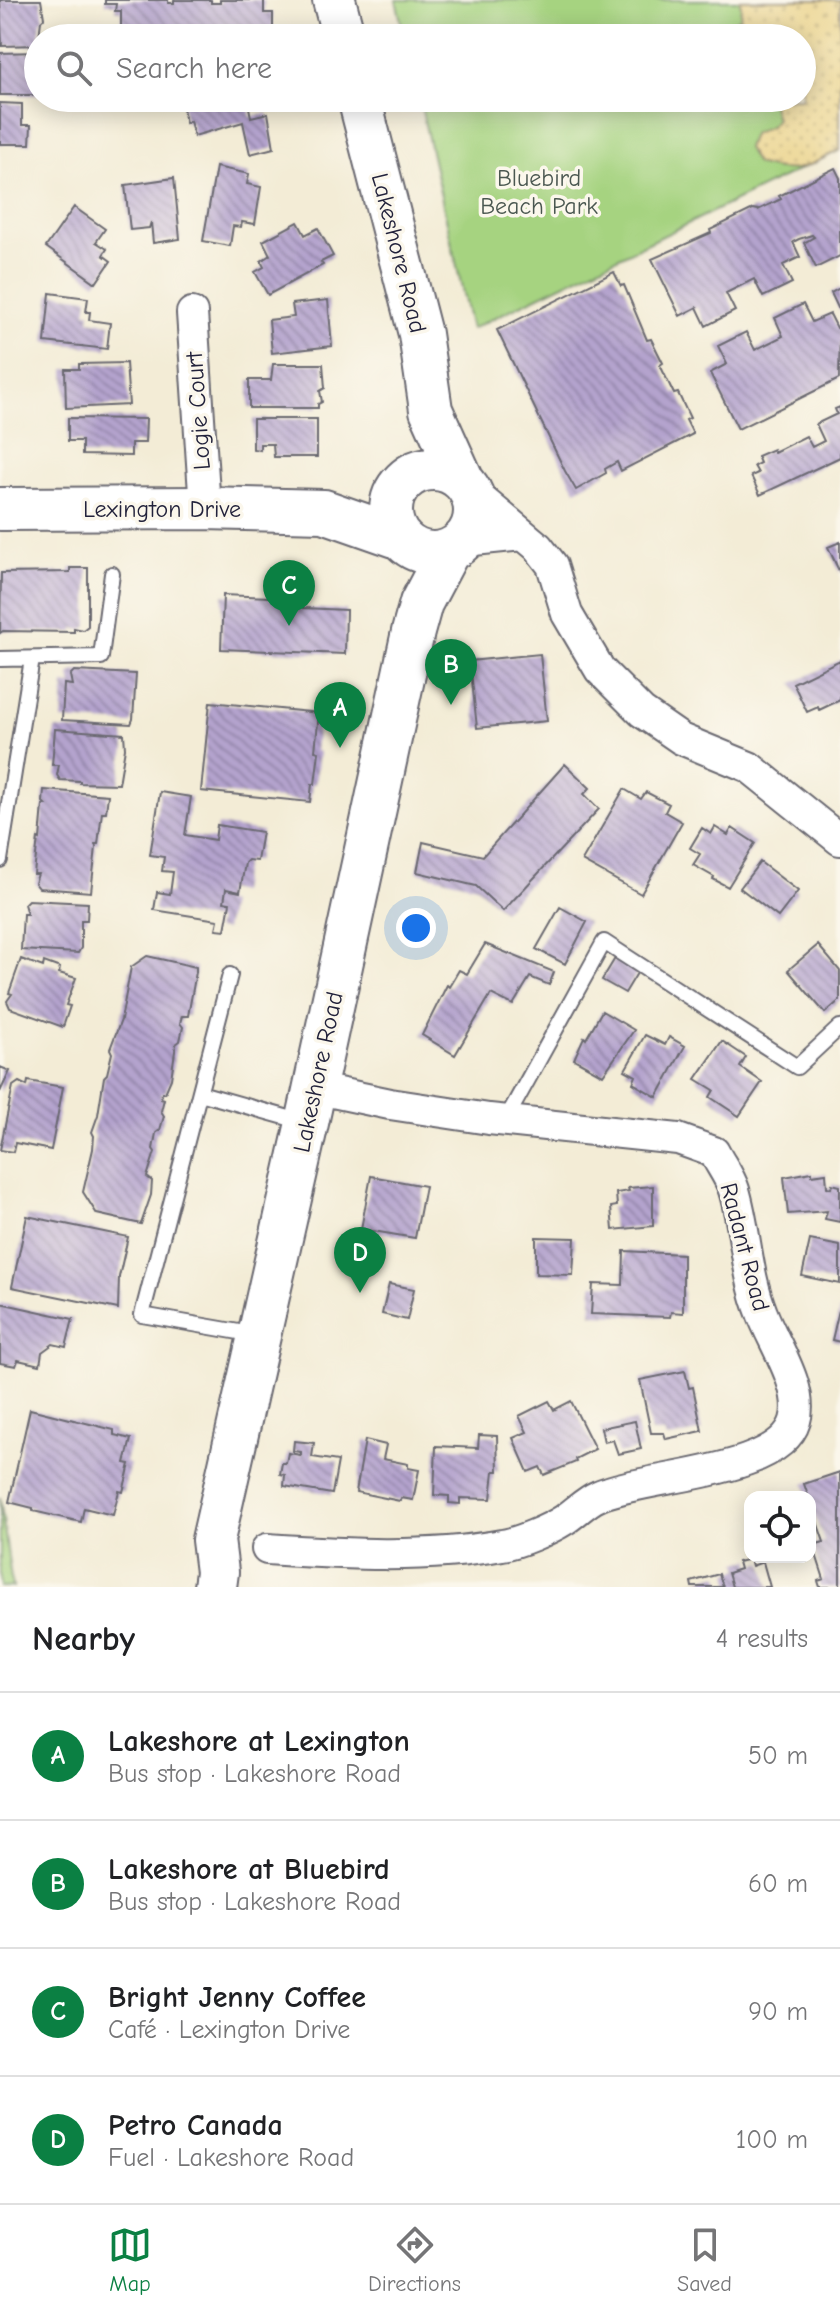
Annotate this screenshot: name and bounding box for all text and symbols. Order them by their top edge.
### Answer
search box [24,24,816,112]
icon: search [52,46,96,90]
text: Search here [116,51,272,86]
park label: Bluebird Beach Park [480,164,598,220]
street label: Lakeshore Road [366,170,432,336]
street label: Logie Court [180,350,216,471]
street label: Lexington Drive [83,495,241,523]
pin: C [263,560,315,626]
pin: B [425,639,477,705]
pin: A [314,682,366,748]
your location [396,908,436,948]
street label: Lakeshore Road [287,989,349,1155]
street label: Radant Road [714,1180,776,1314]
pin: D [334,1227,386,1293]
map controls [744,1491,816,1563]
button: locate [744,1491,816,1563]
text: Nearby [32,1619,135,1659]
text: 4 results [716,1624,808,1654]
text: Lakeshore at Lexington [108,1724,410,1759]
text: A [51,1741,65,1771]
text: 50 m [748,1741,808,1771]
text: Bus stop · Lakeshore Road [108,1759,401,1789]
text: Lakeshore at Bluebird [108,1852,390,1887]
text: B [50,1869,66,1899]
text: 60 m [748,1869,808,1899]
text: Bus stop · Lakeshore Road [108,1887,401,1917]
text: Bright Jenny Coffee [108,1980,366,2015]
text: C [50,1997,66,2027]
text: 90 m [748,1997,808,2027]
text: Café · Lexington Drive [108,2015,350,2045]
text: Petro Canada [108,2108,283,2143]
text: D [50,2125,66,2155]
text: 100 m [736,2125,808,2155]
text: Fuel · Lakeshore Road [108,2143,354,2173]
tab: Map [108,2223,152,2297]
tab: Directions [368,2223,461,2297]
tab: Saved [677,2223,732,2297]

